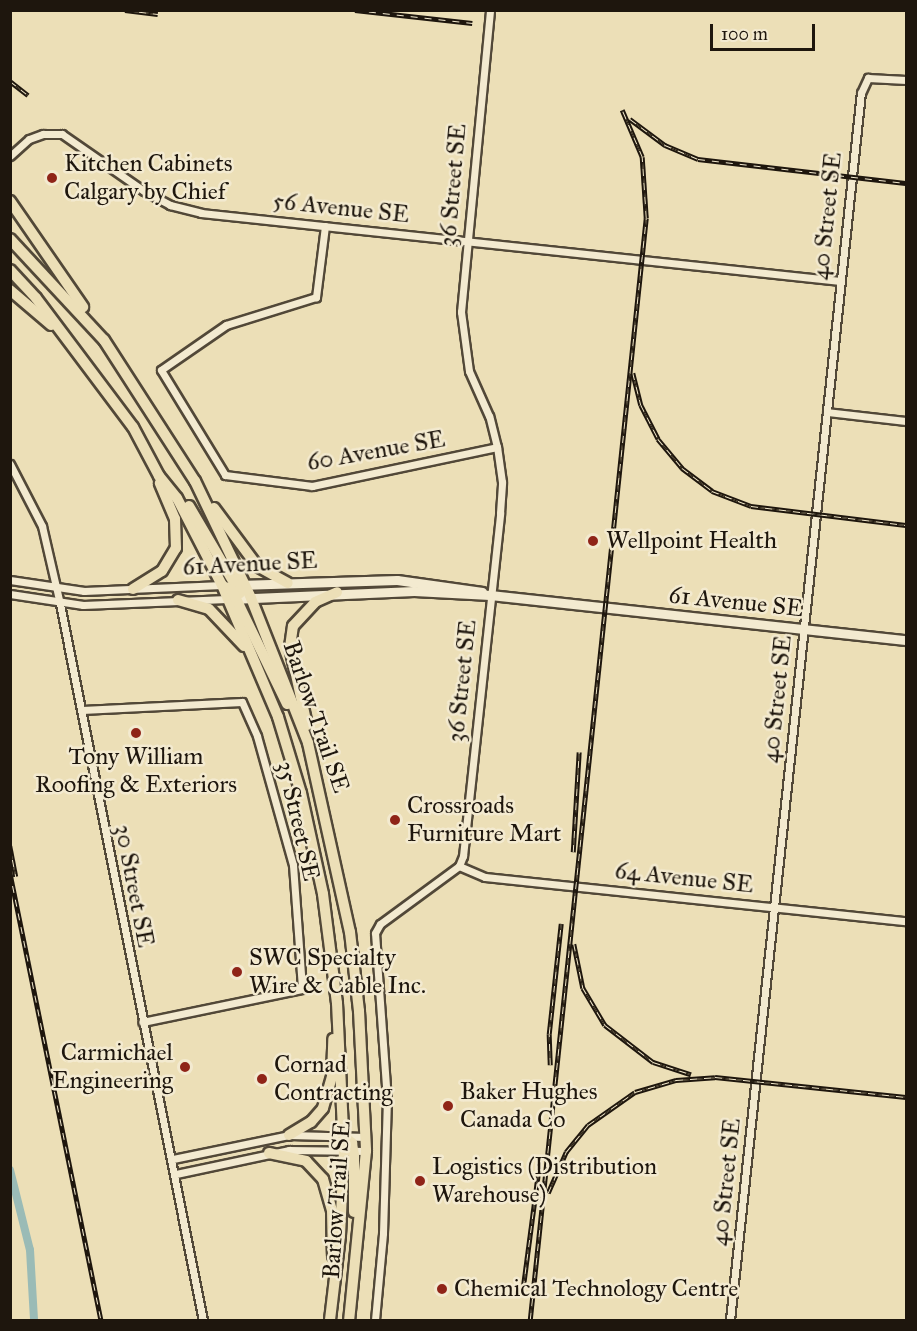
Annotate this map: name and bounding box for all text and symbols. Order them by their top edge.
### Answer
scale bar [713,12,818,50]
text: 100 m [721,23,768,45]
street label: 36 Street SE [433,123,473,247]
place label: Kitchen Cabinets Calgary by Chief [64,150,232,206]
street label: 40 Street SE [806,151,848,281]
marker: Kitchen Cabinets Calgary by Chief [45,171,59,185]
street label: 56 Avenue SE [271,187,411,229]
street label: 60 Avenue SE [305,425,447,477]
place label: Wellpoint Health [606,527,777,555]
marker: Wellpoint Health [584,532,602,550]
street label: 61 Avenue SE [182,546,318,582]
street label: 61 Avenue SE [667,581,805,623]
street label: 36 Street SE [441,618,483,744]
street label: 40 Street SE [756,634,798,764]
street label: Barlow Trail SE [277,637,355,797]
marker: Tony William Roofing & Exteriors [129,726,143,740]
place label: Tony William Roofing & Exteriors [35,743,237,799]
street label: 35 Street SE [270,758,326,884]
place label: Crossroads Furniture Mart [407,792,561,848]
marker: Crossroads Furniture Mart [388,813,402,827]
street label: 30 Street SE [108,822,160,950]
street label: 64 Avenue SE [613,856,755,900]
place label: SWC Specialty Wire & Cable Inc. [249,944,426,1000]
marker: SWC Specialty Wire & Cable Inc. [230,965,244,979]
place label: Carmichael Engineering [52,1039,173,1095]
place label: Cornad Contracting [274,1051,393,1107]
marker: Carmichael Engineering [178,1060,192,1074]
marker: Cornad Contracting [255,1072,269,1086]
place label: Baker Hughes Canada Co [460,1078,598,1134]
marker: Baker Hughes Canada Co [441,1099,455,1113]
street label: 40 Street SE [705,1117,747,1247]
street label: Barlow Trail SE [317,1120,357,1280]
place label: Logistics (Distribution Warehouse) [432,1153,657,1209]
marker: Logistics (Distribution Warehouse) [413,1174,427,1188]
place label: Chemical Technology Centre [454,1275,738,1303]
marker: Chemical Technology Centre [435,1282,449,1296]

